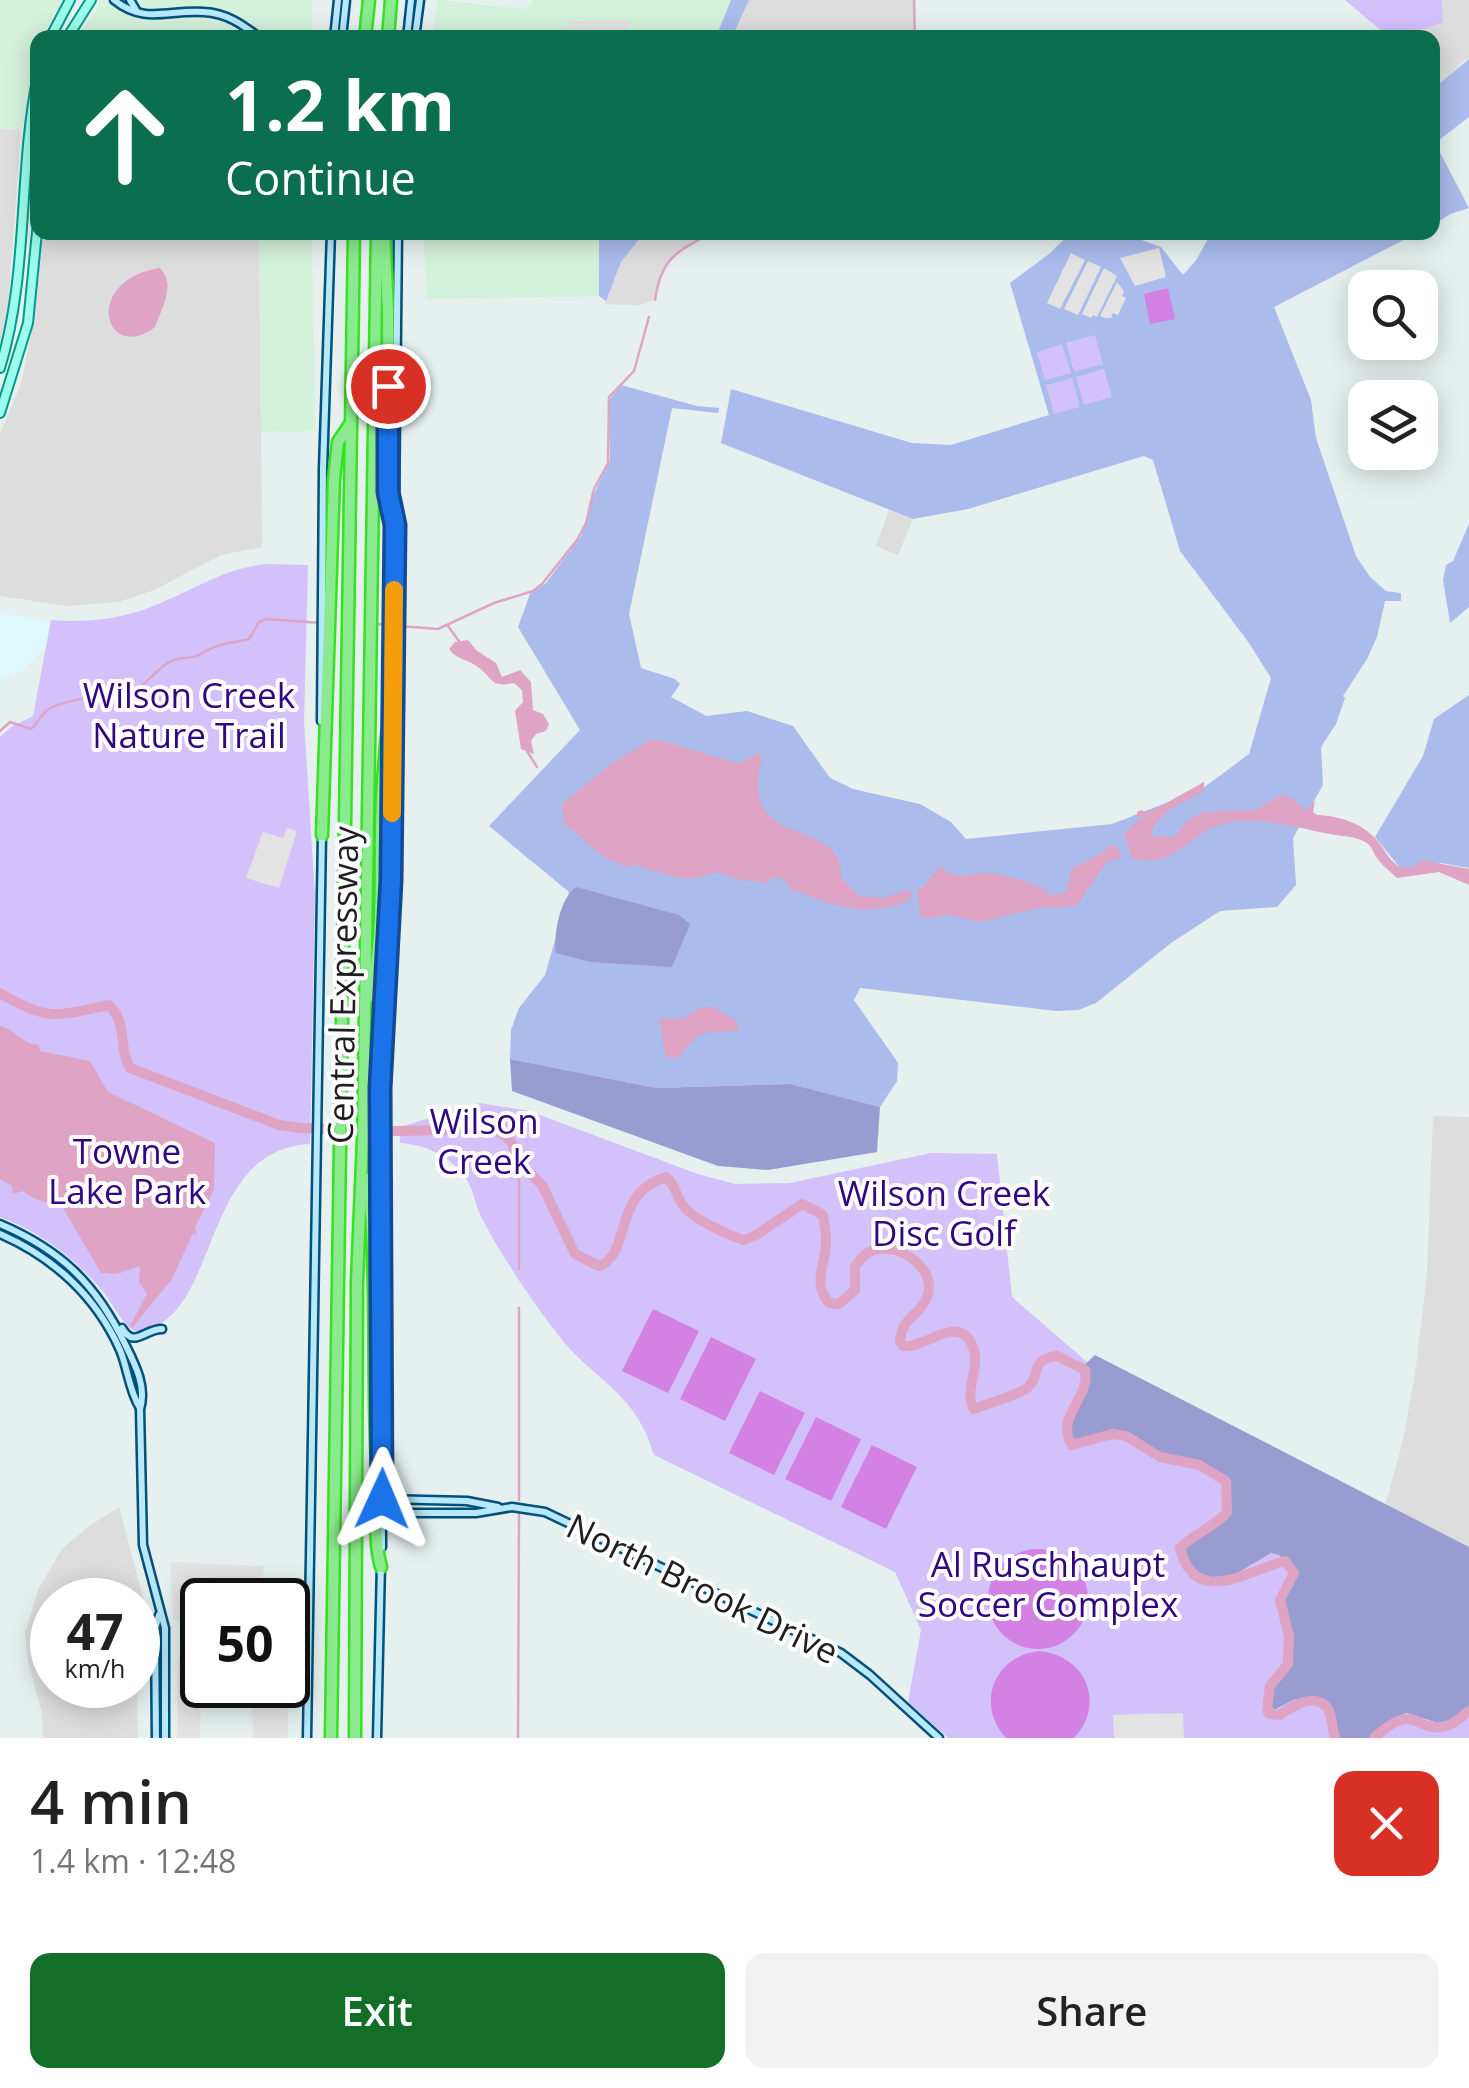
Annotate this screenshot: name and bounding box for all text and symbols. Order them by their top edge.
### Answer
text: 1.2 km [225,56,455,152]
icon: ahead [60,70,190,200]
text: Continue [225,147,416,208]
map controls [1348,270,1438,470]
button: search [1348,270,1438,360]
pin [346,344,431,429]
icon: arrive [361,359,416,414]
button: layers [1348,380,1438,470]
park label: Wilson Creek Nature Trail [83,671,296,758]
street label: Central Expressway [316,825,368,1144]
park label: Wilson Creek [429,1097,539,1184]
park label: Towne Lake Park [48,1127,207,1214]
park label: Wilson Creek Disc Golf [838,1169,1051,1256]
position arrow [330,1447,434,1551]
street label: North Brook Drive [559,1502,847,1674]
park label: Al Ruschhaupt Soccer Complex [918,1540,1178,1627]
speed limit sign: 50 [180,1578,310,1708]
text: 47 [66,1597,124,1665]
text: km/h [65,1651,125,1685]
text: 4 min [30,1760,192,1842]
button: close [1334,1771,1439,1876]
text: 1.4 km · 12:48 [30,1839,236,1882]
button: Exit [30,1953,725,2068]
button: Share [745,1953,1439,2068]

